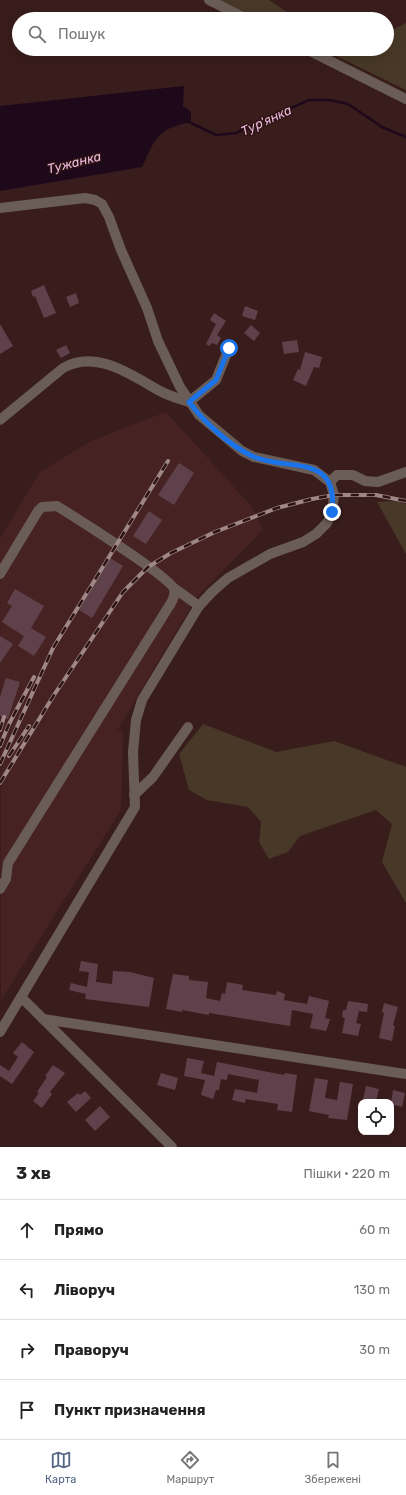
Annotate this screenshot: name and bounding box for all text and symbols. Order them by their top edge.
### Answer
search box [12,12,394,56]
icon: search [26,23,48,45]
text: Пошук [58,25,105,43]
water label: Тур'янка [238,102,294,139]
water label: Тужанка [46,148,103,176]
route start [220,339,238,357]
route end [323,503,341,521]
map controls [358,1099,394,1135]
button: locate [358,1099,394,1135]
text: 3 хв [16,1163,51,1183]
text: Пішки · 220 m [304,1166,390,1181]
icon: ahead [16,1219,38,1241]
text: Прямо [54,1221,104,1239]
text: 60 m [359,1222,390,1237]
icon: left [16,1279,38,1301]
text: Ліворуч [54,1281,115,1299]
text: 130 m [354,1282,390,1297]
icon: right [16,1339,38,1361]
text: Праворуч [54,1341,129,1359]
text: 30 m [359,1342,390,1357]
icon: arrive [16,1399,38,1421]
text: Пункт призначення [54,1401,206,1419]
tab: Карта [45,1449,76,1486]
tab: Маршрут [166,1449,214,1486]
tab: Збережені [305,1449,361,1486]

